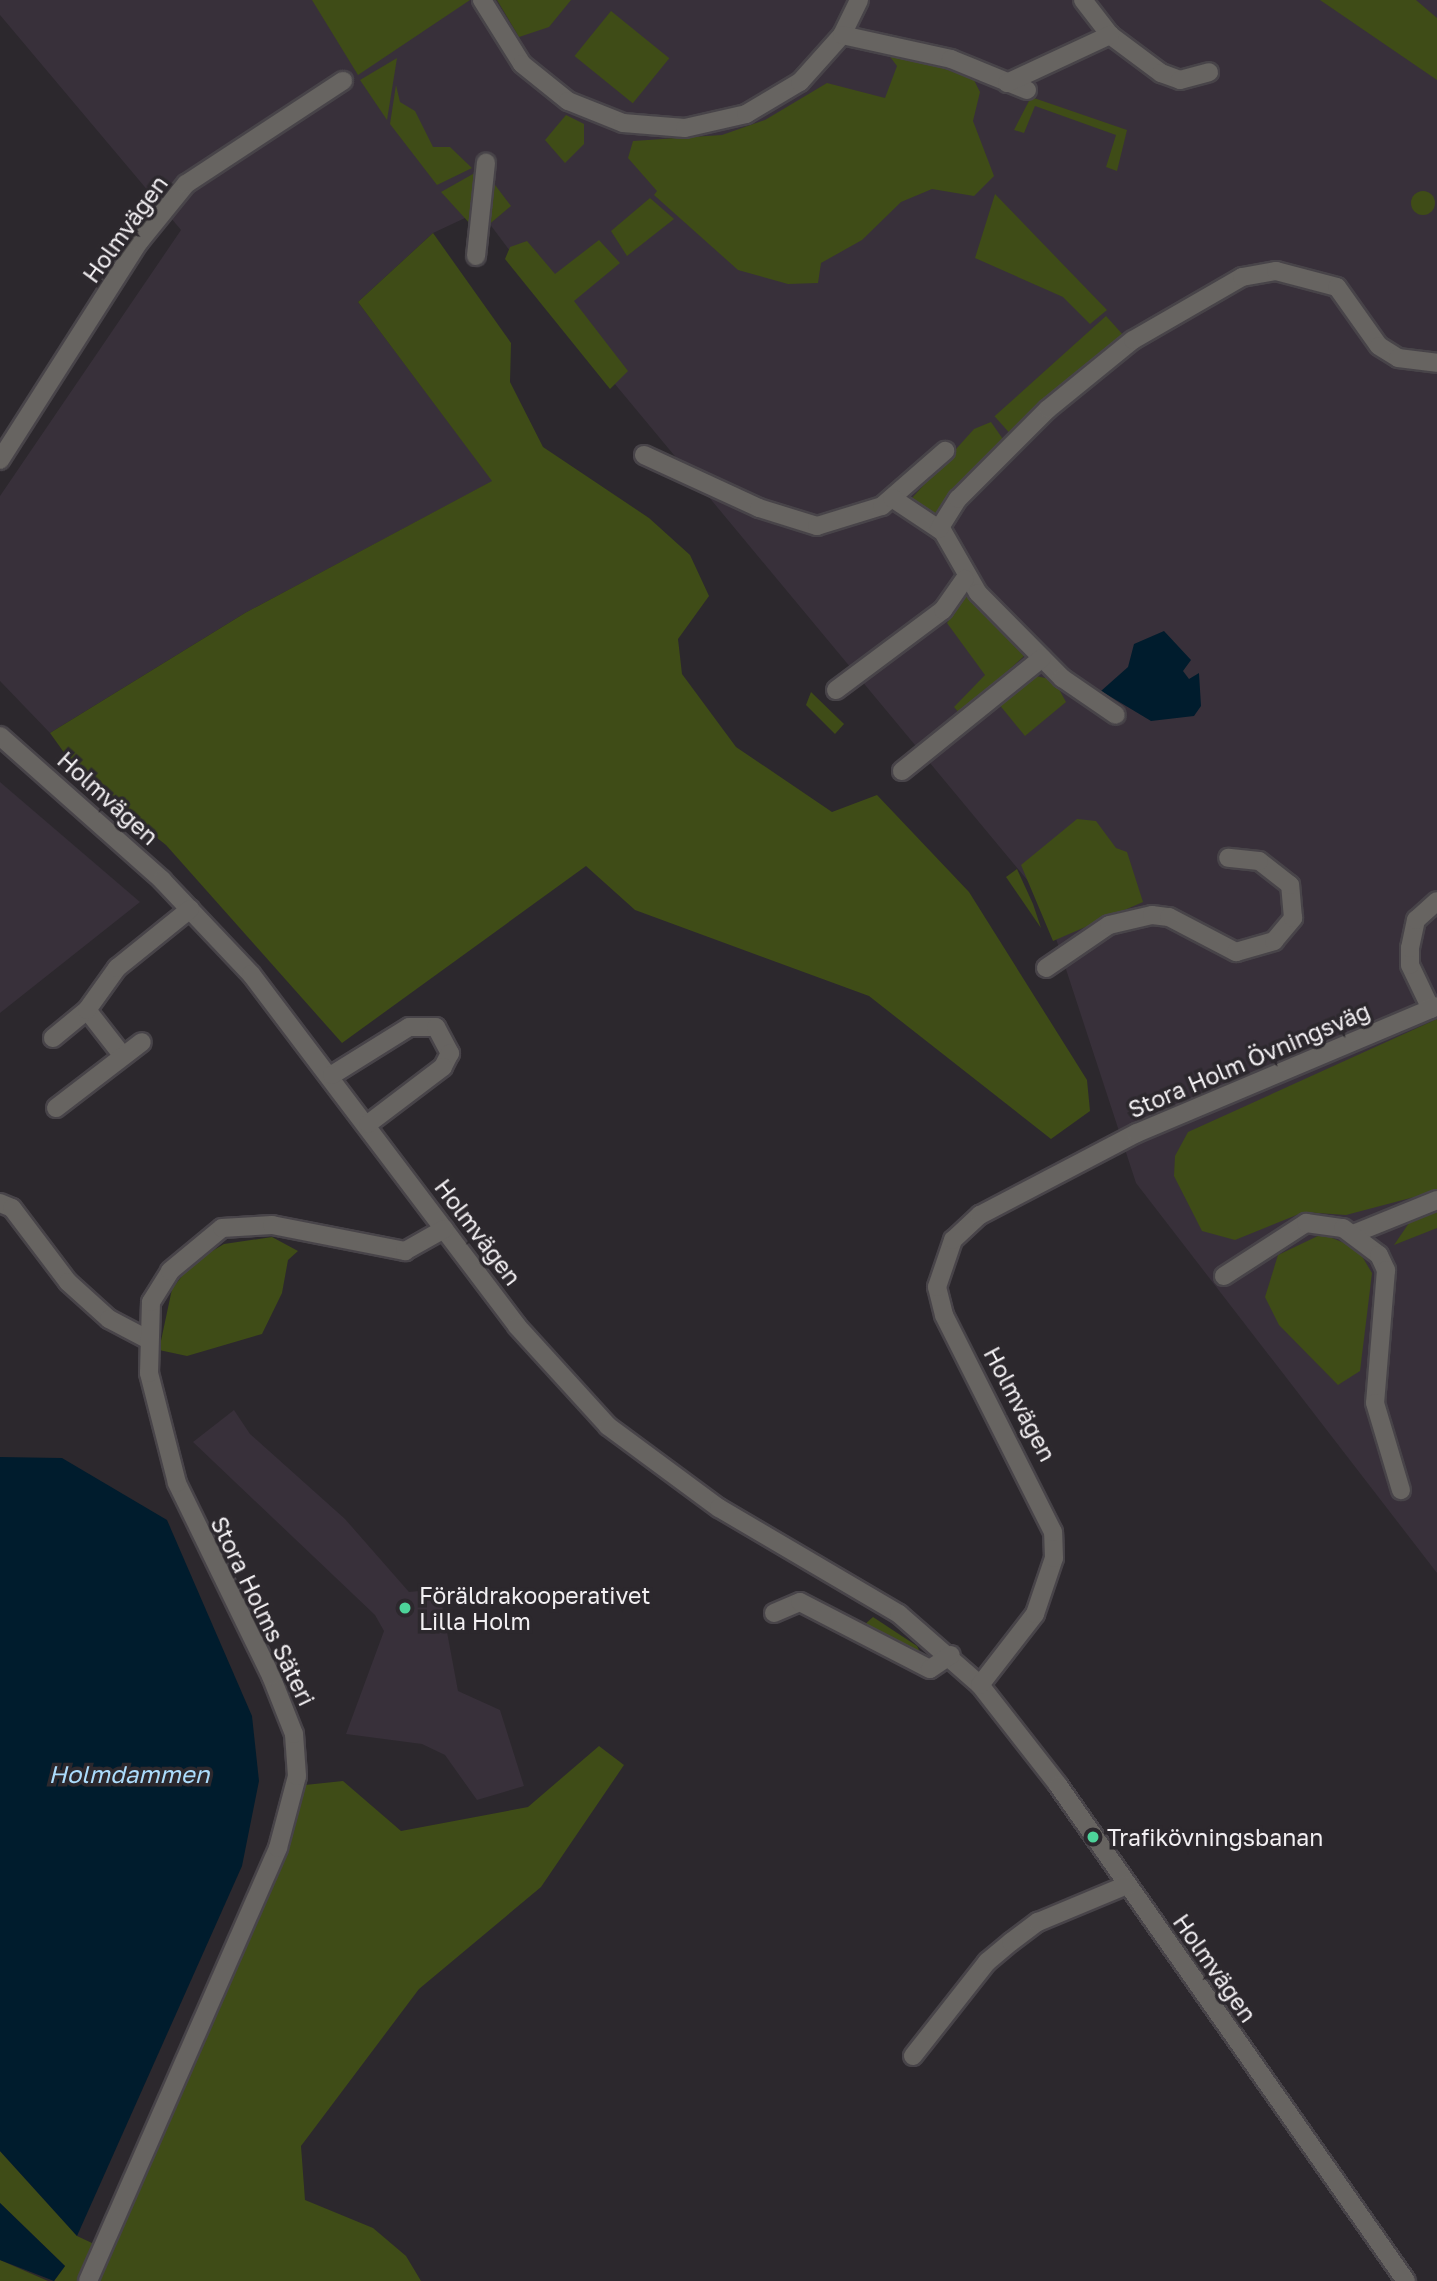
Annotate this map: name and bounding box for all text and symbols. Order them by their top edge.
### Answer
street label: Holmvägen [77,170,173,288]
street label: Holmvägen [52,746,164,850]
street label: Stora Holm Övningsväg [1124,997,1374,1123]
street label: Holmvägen [429,1174,527,1290]
street label: Holmvägen [978,1342,1062,1466]
street label: Stora Holms Säteri [205,1512,321,1710]
place label: Föräldrakooperativet Lilla Holm [419,1581,650,1635]
marker: Föräldrakooperativet Lilla Holm [397,1600,413,1616]
water label: Holmdammen [48,1760,210,1788]
place label: Trafikövningsbanan [1107,1823,1323,1851]
marker: Trafikövningsbanan [1085,1829,1101,1845]
street label: Holmvägen [1168,1909,1262,2027]

